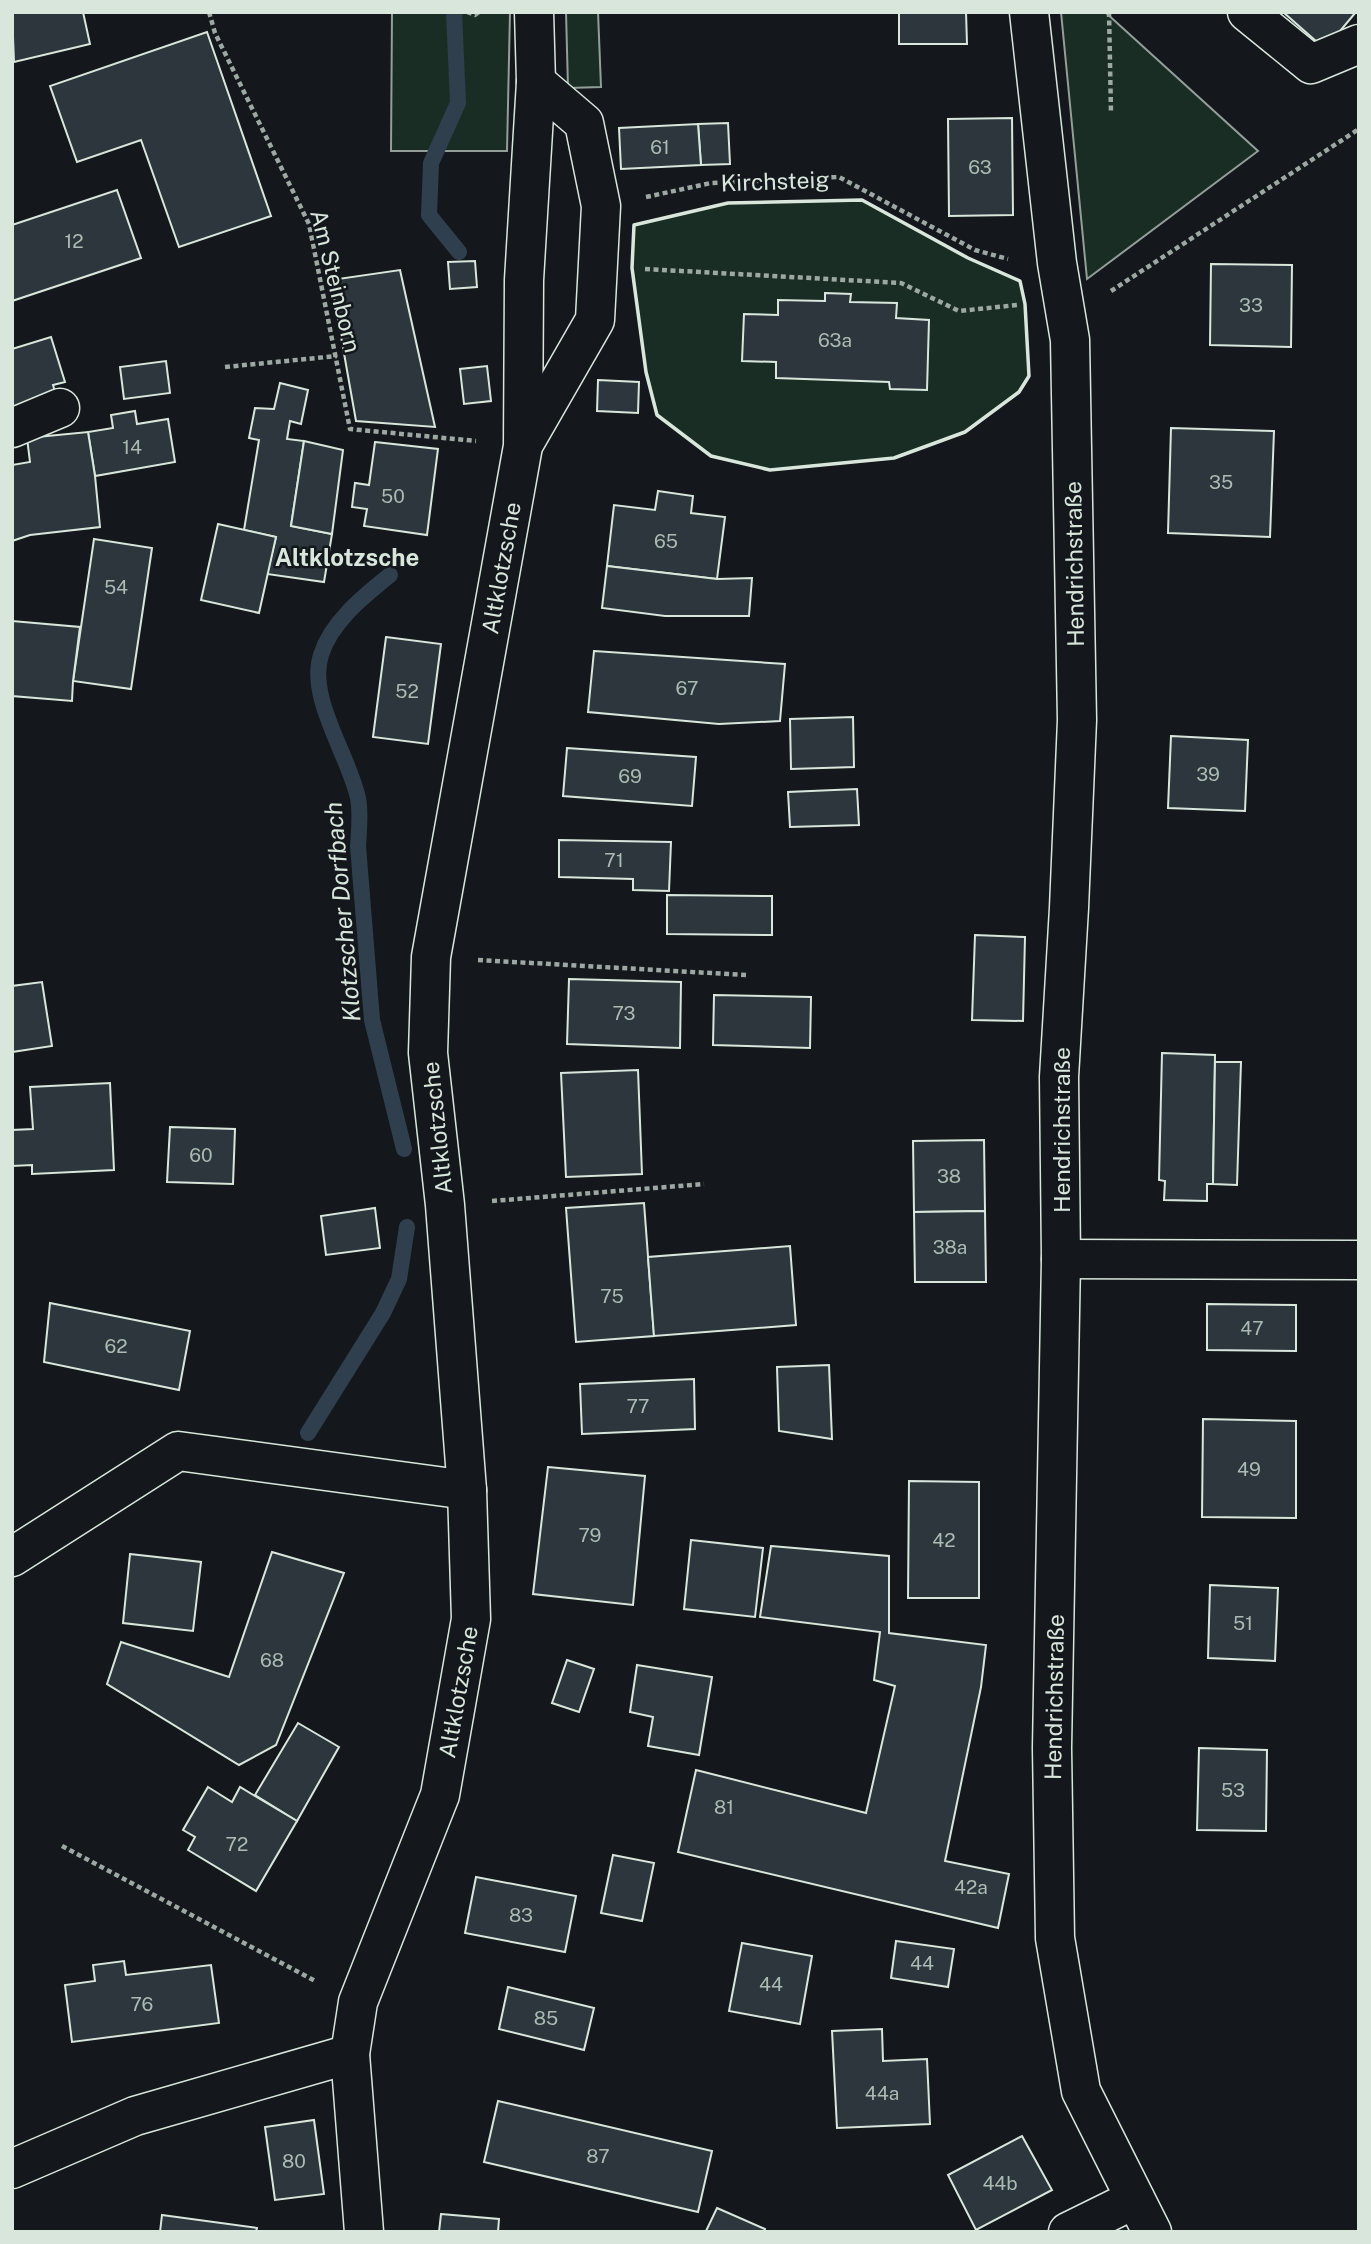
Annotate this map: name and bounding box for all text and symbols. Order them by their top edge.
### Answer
house number: 61 [650,136,670,158]
house number: 63 [968,156,992,178]
street label: Kirchsteig [720,166,830,196]
street label: Am Steinborn [305,207,367,355]
house number: 12 [64,230,84,252]
house number: 33 [1239,294,1263,316]
house number: 63a [818,329,852,351]
house number: 14 [122,436,142,458]
house number: 35 [1209,471,1233,493]
street label: Hendrichstraße [1059,481,1089,647]
house number: 50 [381,485,405,507]
street label: Altklotzsche [476,500,526,636]
house number: 65 [654,530,678,552]
district label: Altklotzsche [275,543,419,571]
house number: 54 [104,576,128,598]
house number: 67 [676,677,698,699]
house number: 52 [395,680,419,702]
house number: 39 [1196,763,1220,785]
house number: 69 [618,765,642,787]
water label: Klotzscher Dorfbach [318,801,366,1023]
house number: 71 [604,849,624,871]
house number: 73 [612,1002,636,1024]
street label: Hendrichstraße [1048,1047,1075,1213]
street label: Altklotzsche [417,1060,457,1196]
house number: 60 [189,1144,213,1166]
house number: 38 [937,1165,961,1187]
house number: 38a [933,1236,967,1258]
house number: 75 [600,1285,624,1307]
house number: 47 [1240,1317,1264,1339]
house number: 62 [104,1335,128,1357]
house number: 77 [626,1395,650,1417]
house number: 49 [1237,1458,1261,1480]
house number: 79 [579,1524,601,1546]
house number: 42 [932,1529,956,1551]
house number: 51 [1233,1612,1253,1634]
street label: Hendrichstraße [1039,1614,1069,1780]
street label: Altklotzsche [433,1624,483,1760]
house number: 68 [260,1649,284,1671]
house number: 53 [1221,1779,1245,1801]
house number: 81 [714,1796,734,1818]
house number: 72 [226,1833,248,1855]
house number: 42a [954,1876,988,1898]
house number: 83 [509,1904,533,1926]
house number: 44 [910,1952,934,1974]
house number: 44 [759,1973,783,1995]
house number: 76 [131,1993,153,2015]
house number: 85 [534,2007,558,2029]
house number: 44a [865,2082,899,2104]
house number: 87 [586,2145,610,2167]
house number: 80 [282,2150,306,2172]
house number: 44b [982,2172,1018,2194]

